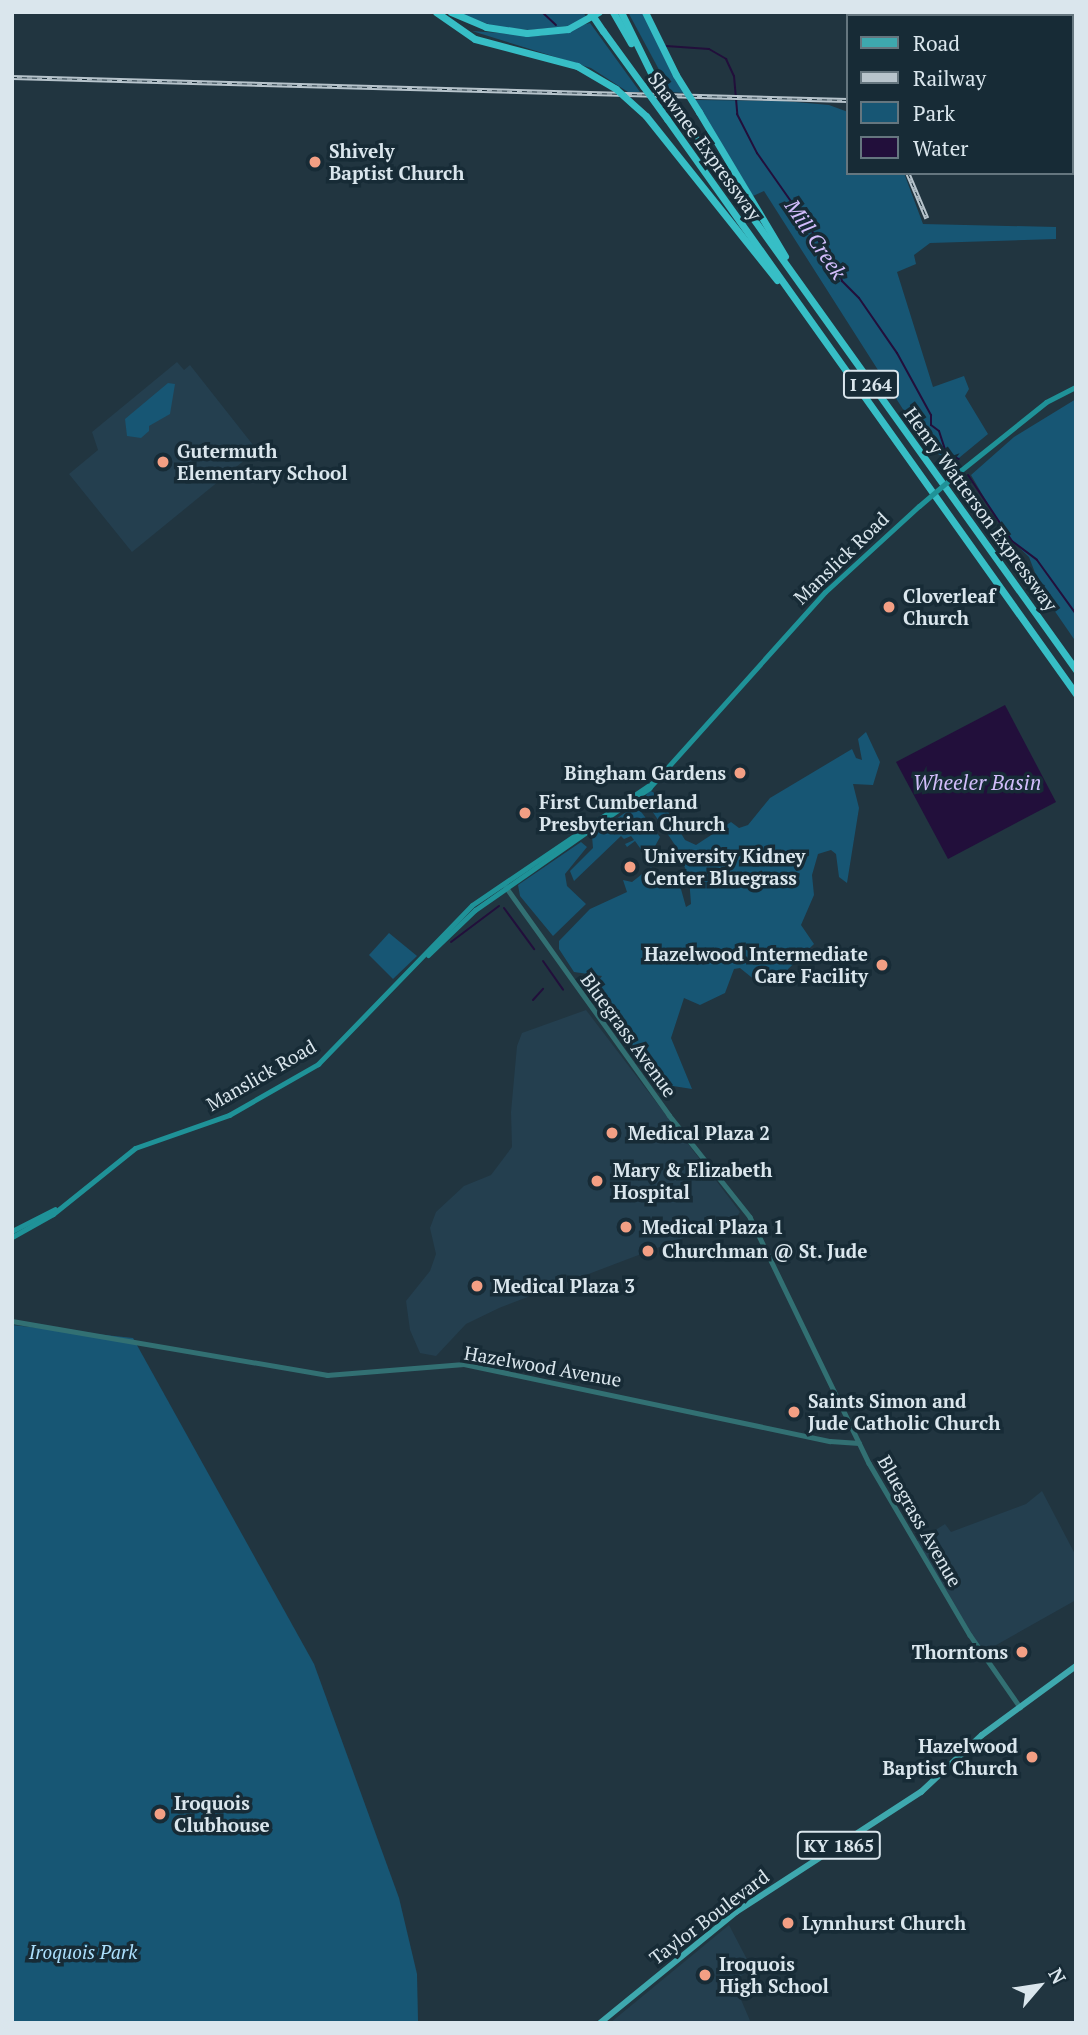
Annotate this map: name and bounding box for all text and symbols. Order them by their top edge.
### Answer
legend [846,14,1074,175]
text: Road [913,29,960,57]
text: Railway [913,64,986,92]
street label: Shawnee Expressway [644,67,766,225]
text: Park [913,99,955,127]
text: Water [913,134,968,162]
place label: Shively Baptist Church [329,140,464,184]
marker: Shively Baptist Church [307,154,323,170]
water label: Mill Creek [780,194,852,284]
road number: I 264 [841,370,901,398]
street label: Henry Watterson Expressway [899,403,1063,615]
place label: Gutermuth Elementary School [177,440,348,484]
marker: Gutermuth Elementary School [155,454,171,470]
street label: Manslick Road [789,507,893,609]
place label: Cloverleaf Church [903,585,995,629]
marker: Cloverleaf Church [881,599,897,615]
place label: Bingham Gardens [564,762,726,784]
marker: Bingham Gardens [732,765,748,781]
water label: Wheeler Basin [913,769,1041,795]
place label: First Cumberland Presbyterian Church [539,791,725,835]
marker: First Cumberland Presbyterian Church [517,805,533,821]
place label: University Kidney Center Bluegrass [644,845,805,889]
marker: University Kidney Center Bluegrass [622,859,638,875]
place label: Hazelwood Intermediate Care Facility [644,943,868,987]
marker: Hazelwood Intermediate Care Facility [874,957,890,973]
street label: Bluegrass Avenue [576,968,682,1102]
street label: Manslick Road [202,1034,320,1116]
place label: Medical Plaza 2 [628,1122,770,1144]
marker: Medical Plaza 2 [602,1123,622,1143]
place label: Mary & Elizabeth Hospital [613,1159,773,1203]
marker: Mary & Elizabeth Hospital [587,1171,607,1191]
place label: Medical Plaza 1 [642,1216,784,1238]
marker: Medical Plaza 1 [616,1217,636,1237]
place label: Churchman @ St. Jude [662,1240,868,1262]
marker: Churchman @ St. Jude [640,1243,656,1259]
place label: Medical Plaza 3 [493,1275,635,1297]
marker: Medical Plaza 3 [467,1276,487,1296]
street label: Hazelwood Avenue [462,1341,624,1391]
place label: Saints Simon and Jude Catholic Church [808,1390,1000,1434]
marker: Saints Simon and Jude Catholic Church [786,1404,802,1420]
street label: Bluegrass Avenue [873,1451,967,1591]
place label: Thorntons [912,1641,1008,1663]
marker: Thorntons [1014,1644,1030,1660]
place label: Hazelwood Baptist Church [883,1735,1018,1779]
marker: Hazelwood Baptist Church [1024,1749,1040,1765]
place label: Iroquois Clubhouse [174,1792,270,1836]
marker: Iroquois Clubhouse [152,1806,168,1822]
road number: KY 1865 [795,1830,883,1859]
street label: Taylor Boulevard [645,1865,773,1969]
place label: Lynnhurst Church [802,1912,966,1934]
marker: Lynnhurst Church [780,1915,796,1931]
park label: Iroquois Park [29,1941,137,1963]
north arrow [1004,1951,1074,2021]
place label: Iroquois High School [719,1953,829,1997]
text: N [1043,1963,1072,1988]
marker: Iroquois High School [697,1967,713,1983]

